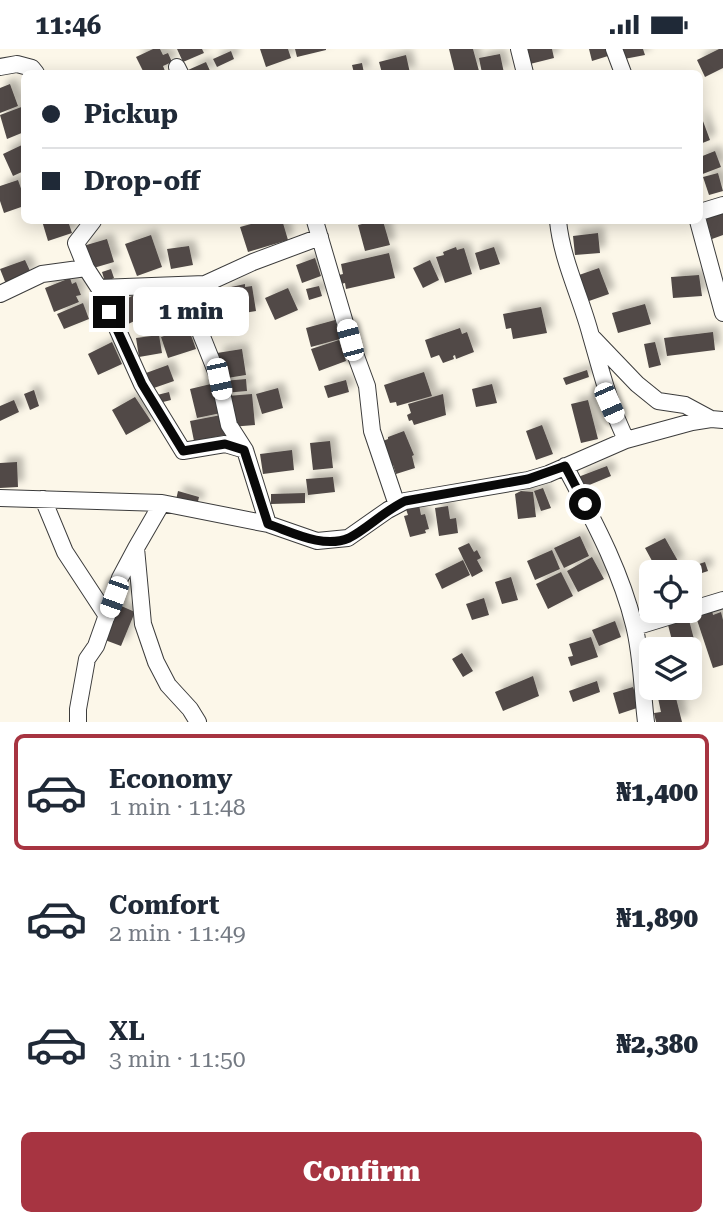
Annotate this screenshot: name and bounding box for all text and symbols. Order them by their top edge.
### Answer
text: 11:46 [35,10,101,40]
text: Pickup [84,99,178,129]
text: Drop-off [84,166,200,196]
callout: 1 min [134,287,249,337]
route end [93,296,125,328]
text: 1 min [159,298,223,325]
car [335,317,366,363]
car [205,356,234,402]
car [591,380,628,426]
route start [569,488,601,520]
map controls [639,560,702,700]
button: locate [639,560,702,623]
car [97,574,132,620]
button: layers [639,637,702,700]
icon: car [25,761,88,824]
text: Economy [109,764,232,794]
text: ₦1,400 [616,777,698,807]
text: 1 min · 11:48 [109,794,246,821]
icon: car [25,887,88,950]
text: Comfort [109,890,219,920]
text: ₦1,890 [616,903,698,933]
text: 2 min · 11:49 [109,920,246,947]
icon: car [25,1013,88,1076]
text: XL [109,1016,145,1046]
text: ₦2,380 [616,1029,698,1059]
text: 3 min · 11:50 [109,1046,246,1073]
button: Confirm [21,1132,702,1212]

